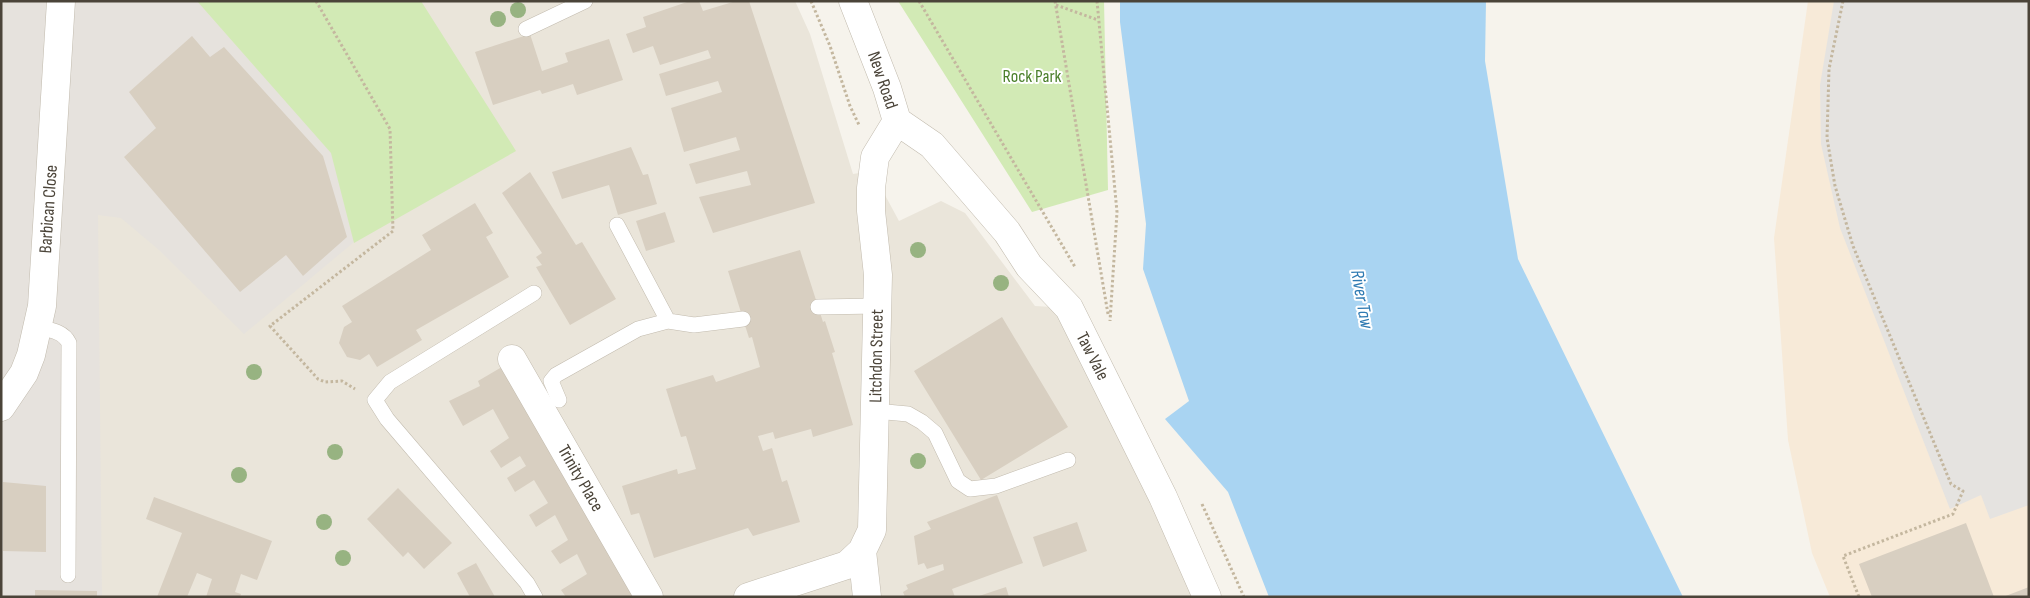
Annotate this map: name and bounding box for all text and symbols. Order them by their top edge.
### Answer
street label: New Road [863,49,902,112]
park label: Rock Park [1003,66,1062,87]
street label: Barbican Close [35,164,62,254]
water label: River Taw [1345,268,1378,331]
street label: Litchdon Street [865,308,888,403]
street label: Taw Vale [1072,329,1113,384]
street label: Trinity Place [553,441,608,515]

